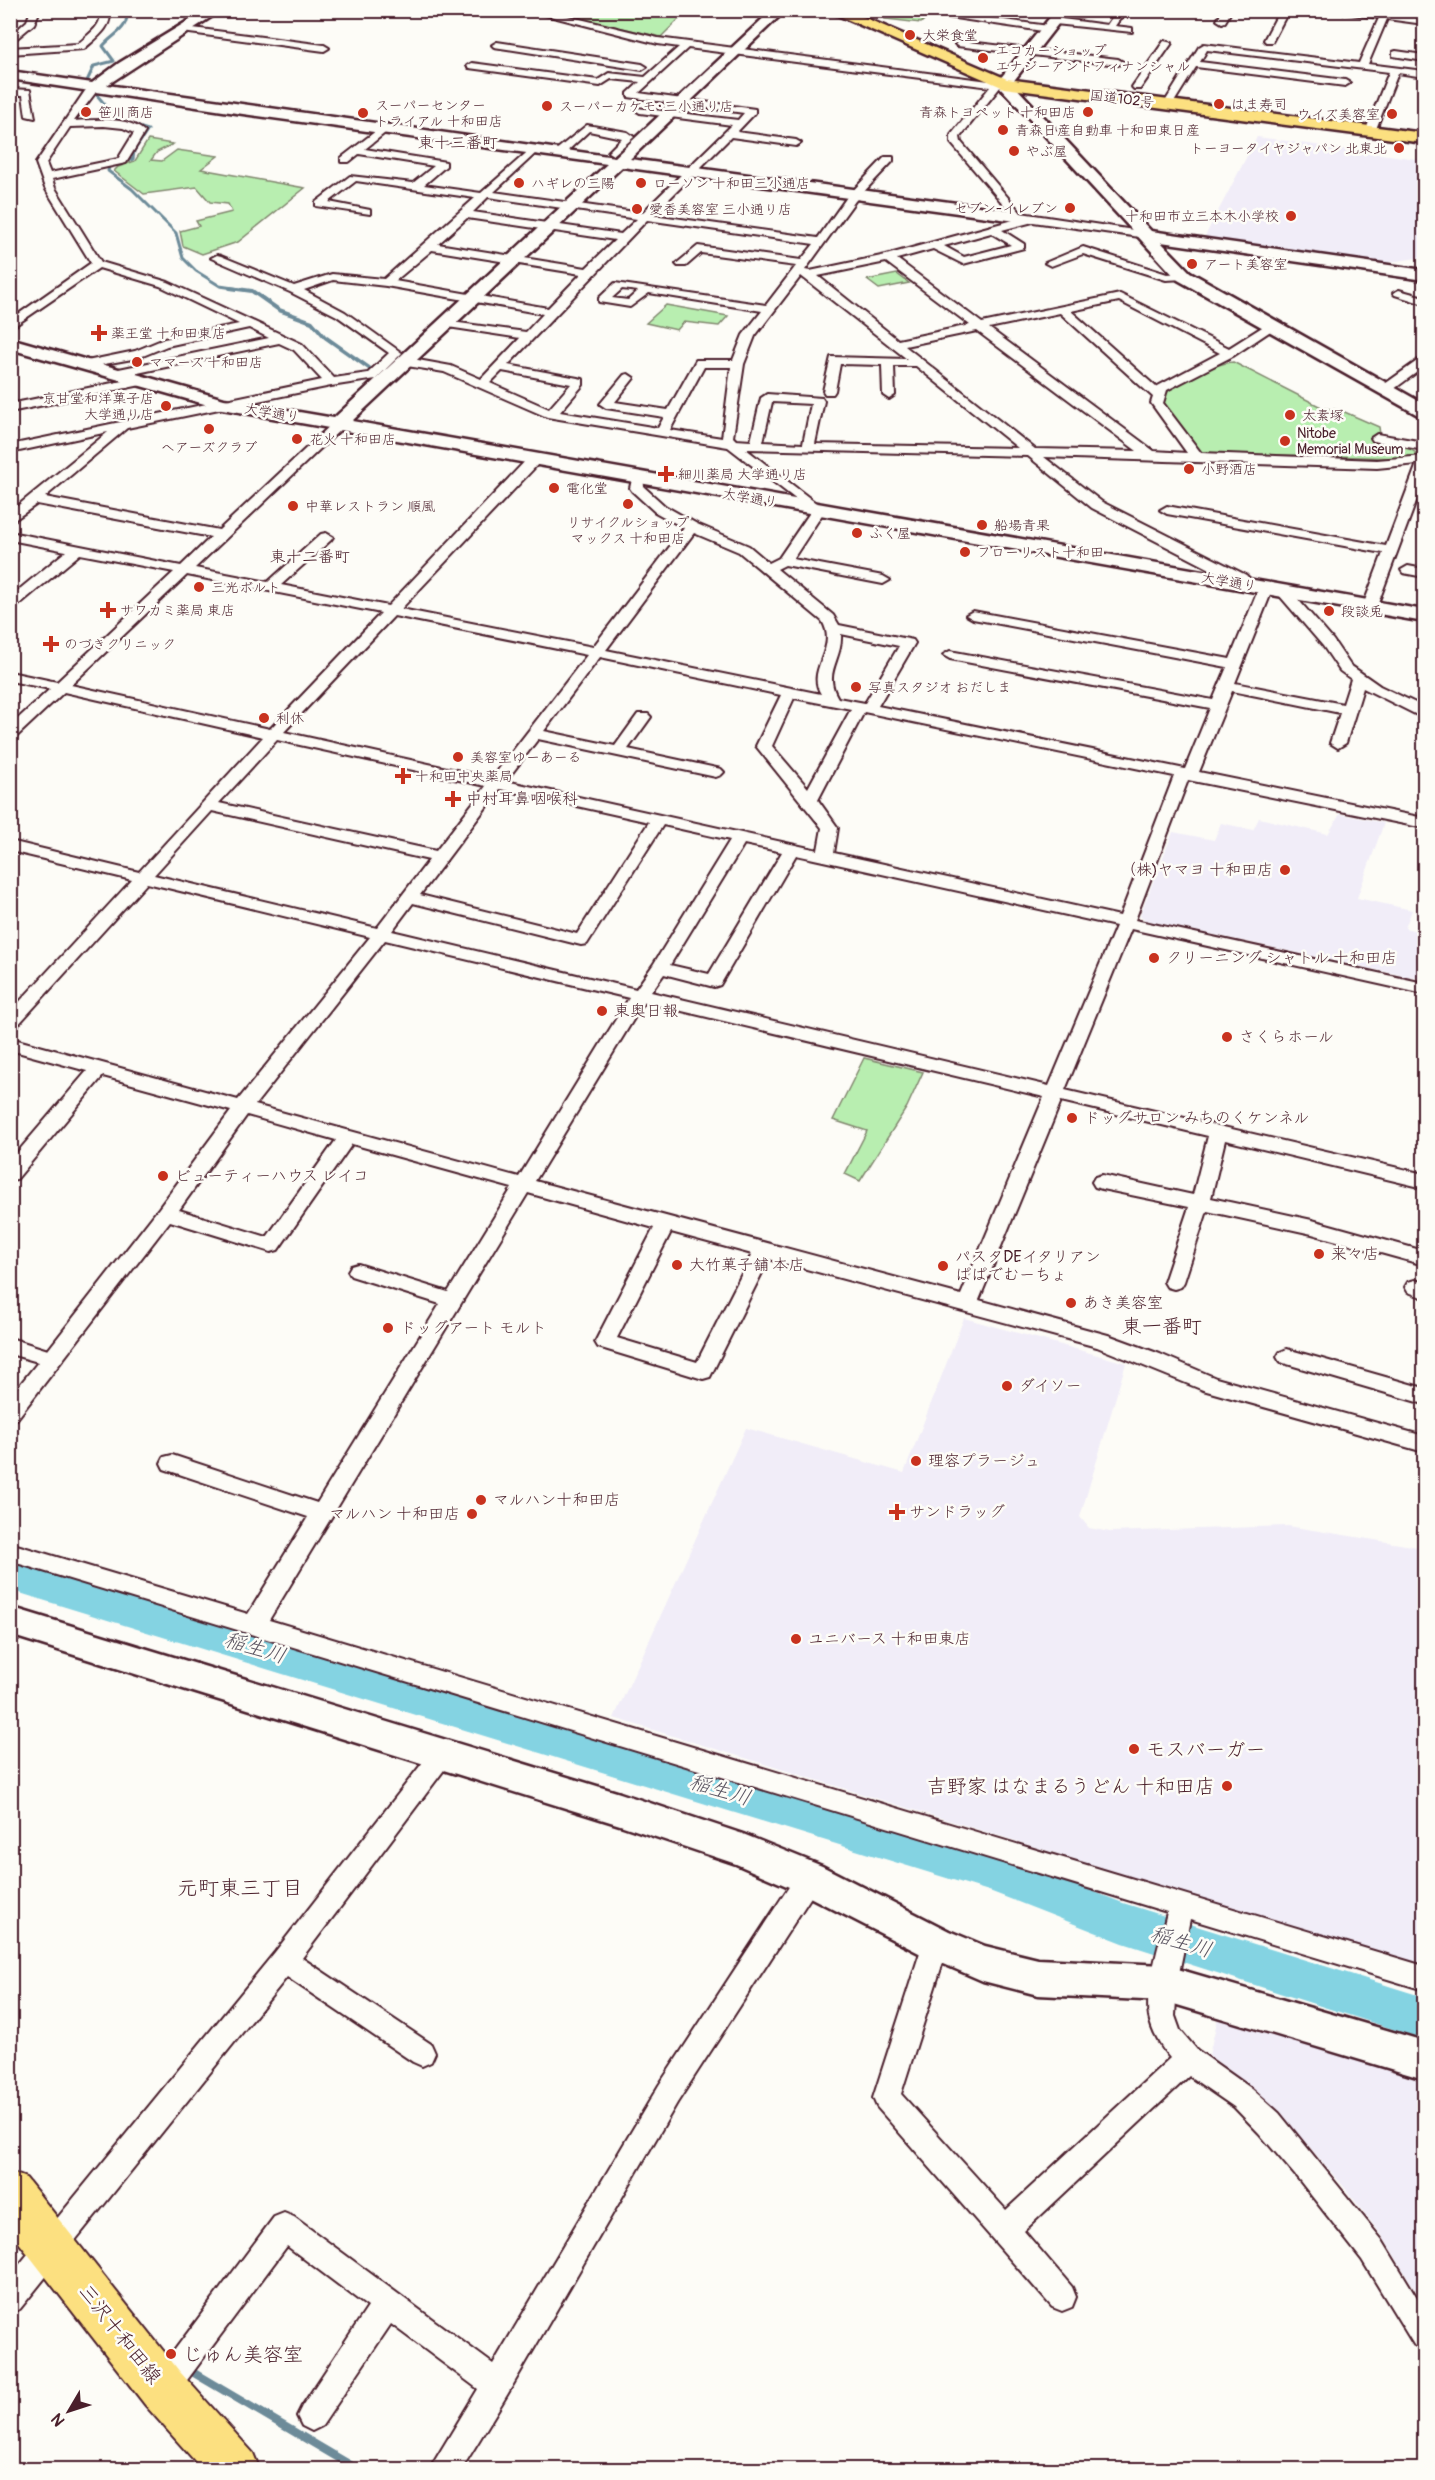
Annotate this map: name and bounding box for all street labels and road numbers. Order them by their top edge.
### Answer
street label: 国道102号 [1089,87,1155,111]
street label: 大学通り [243,400,301,426]
street label: 大学通り [721,485,779,511]
street label: 大学通り [1200,569,1258,595]
street label: 三沢十和田線 [73,2279,167,2389]

